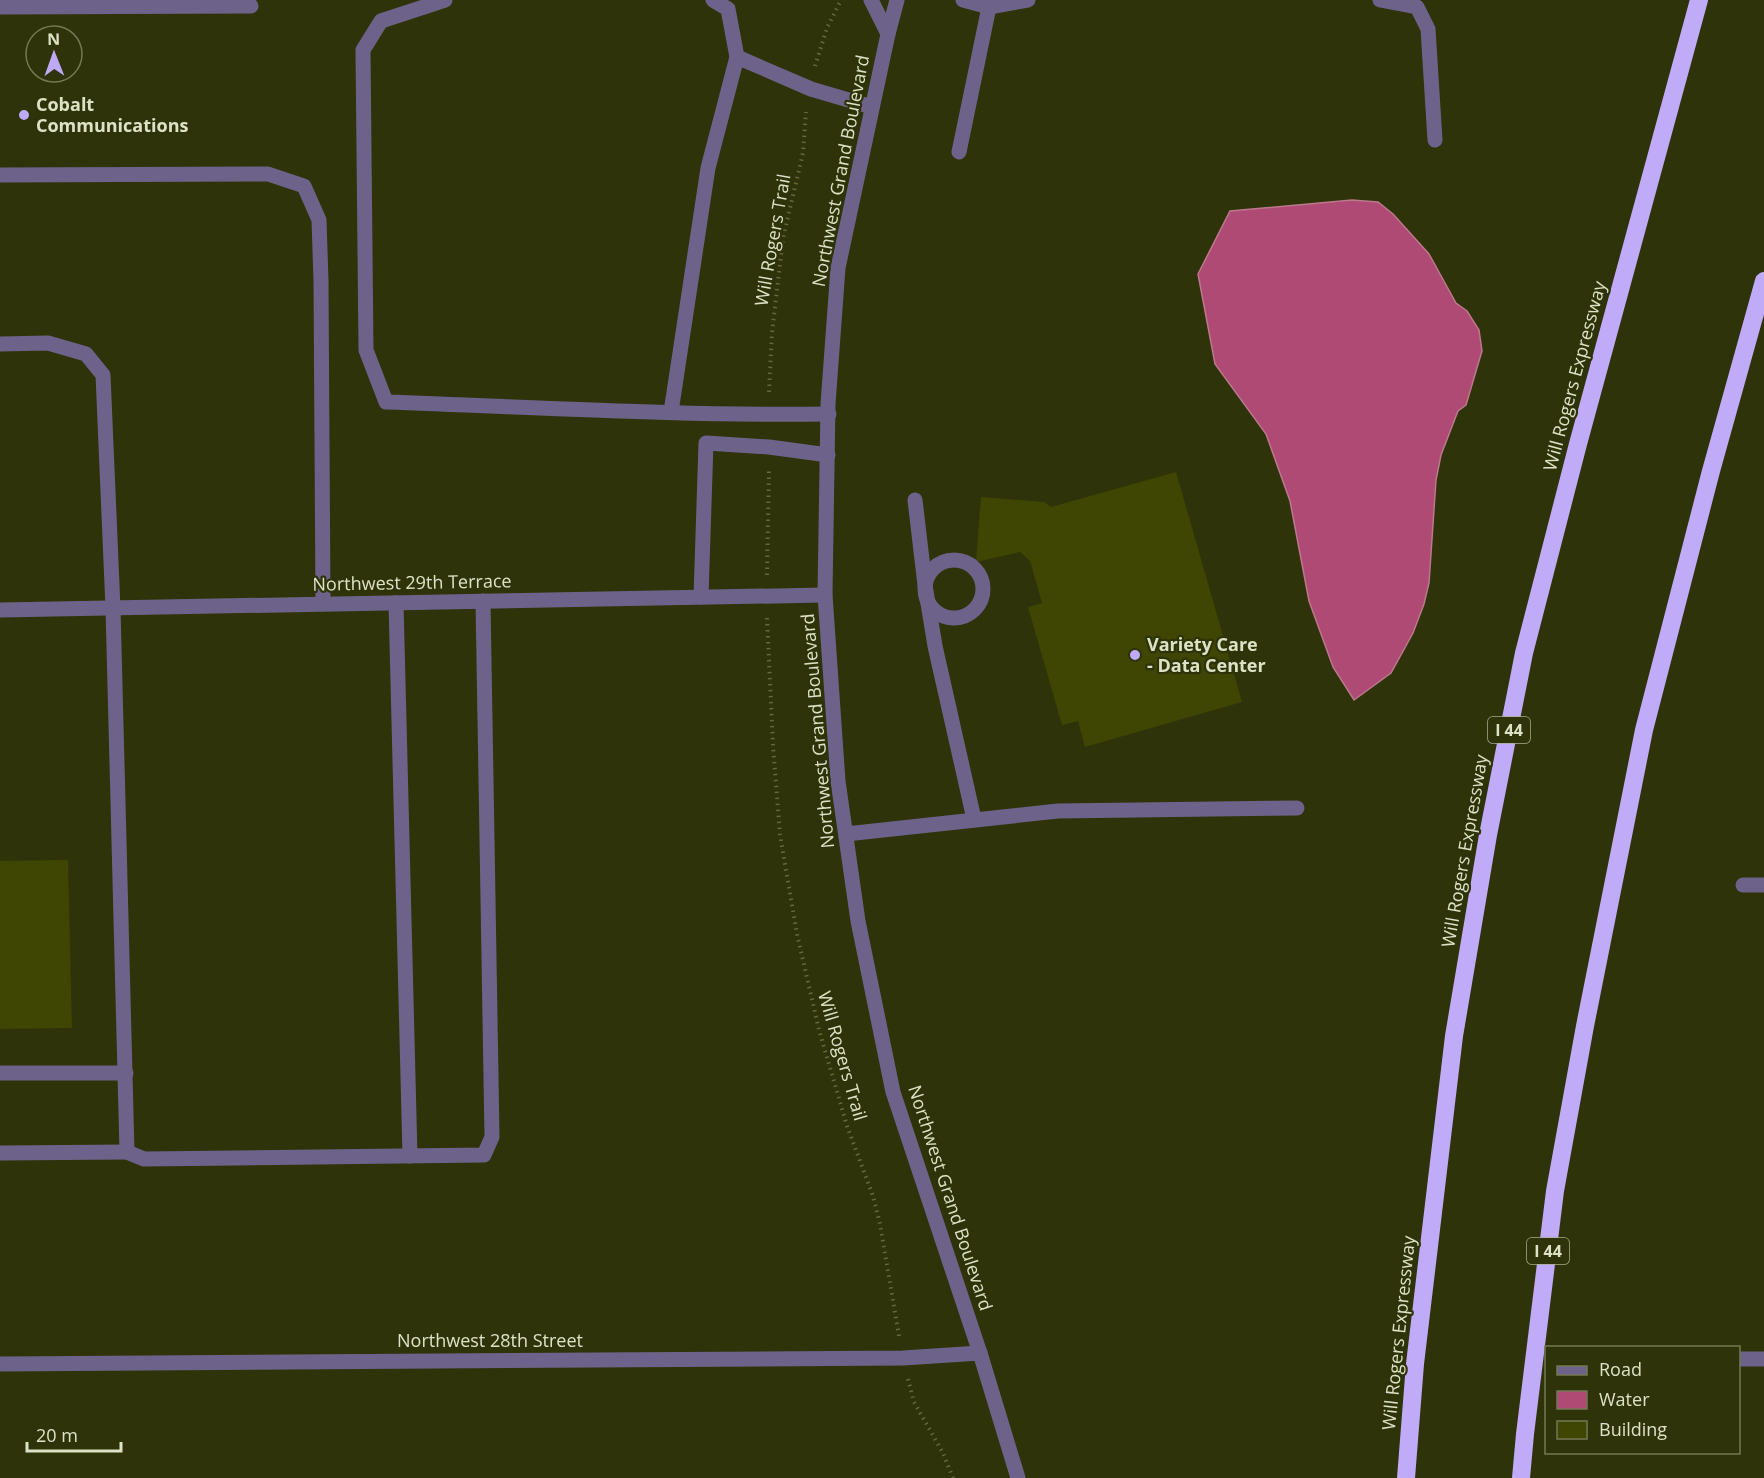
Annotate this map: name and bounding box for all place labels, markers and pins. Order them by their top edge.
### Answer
place label: Cobalt Communications [36,92,189,137]
marker: Cobalt Communications [17,108,31,122]
place label: Variety Care - Data Center [1147,632,1266,677]
marker: Variety Care - Data Center [1128,648,1142,662]

